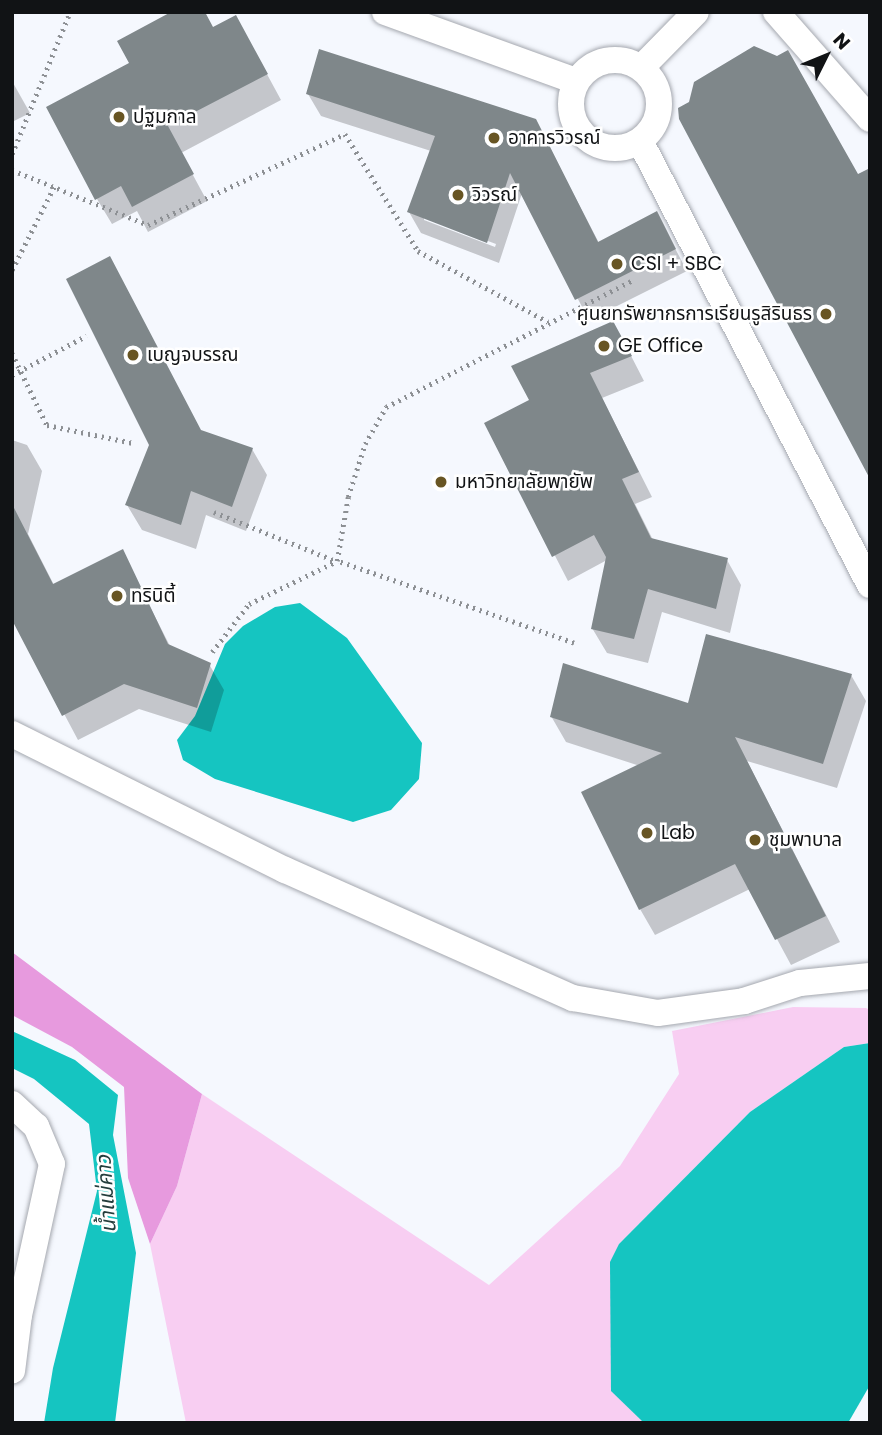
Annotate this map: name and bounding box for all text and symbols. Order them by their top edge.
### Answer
north arrow [791,21,861,91]
text: N [827,27,856,56]
place label: ปฐมกาล [133,106,197,128]
marker: ปฐมกาล [111,109,127,125]
place label: อาคารวิวรณ์ [508,127,601,149]
marker: อาคารวิวรณ์ [486,130,502,146]
place label: วิวรณ์ [472,184,517,206]
marker: วิวรณ์ [450,187,466,203]
place label: CSI + SBC [631,253,722,275]
marker: CSI + SBC [609,256,625,272]
place label: ศูนยทรัพยากรการเรียนรูสิรินธร [577,303,812,325]
marker: ศูนยทรัพยากรการเรียนรูสิรินธร [818,306,834,322]
place label: GE Office [618,335,703,357]
marker: GE Office [596,338,612,354]
place label: เบญจบรรณ [147,344,239,366]
marker: เบญจบรรณ [125,347,141,363]
place label: มหาวิทยาลัยพายัพ [455,471,593,493]
marker: มหาวิทยาลัยพายัพ [433,474,449,490]
place label: ทรินิตี้ [131,585,176,607]
marker: ทรินิตี้ [109,588,125,604]
place label: Lab [661,822,695,844]
marker: Lab [639,825,655,841]
place label: ชุมพาบาล [769,829,842,851]
marker: ชุมพาบาล [747,832,763,848]
water label: น้ำแม่คาว [91,1154,121,1234]

